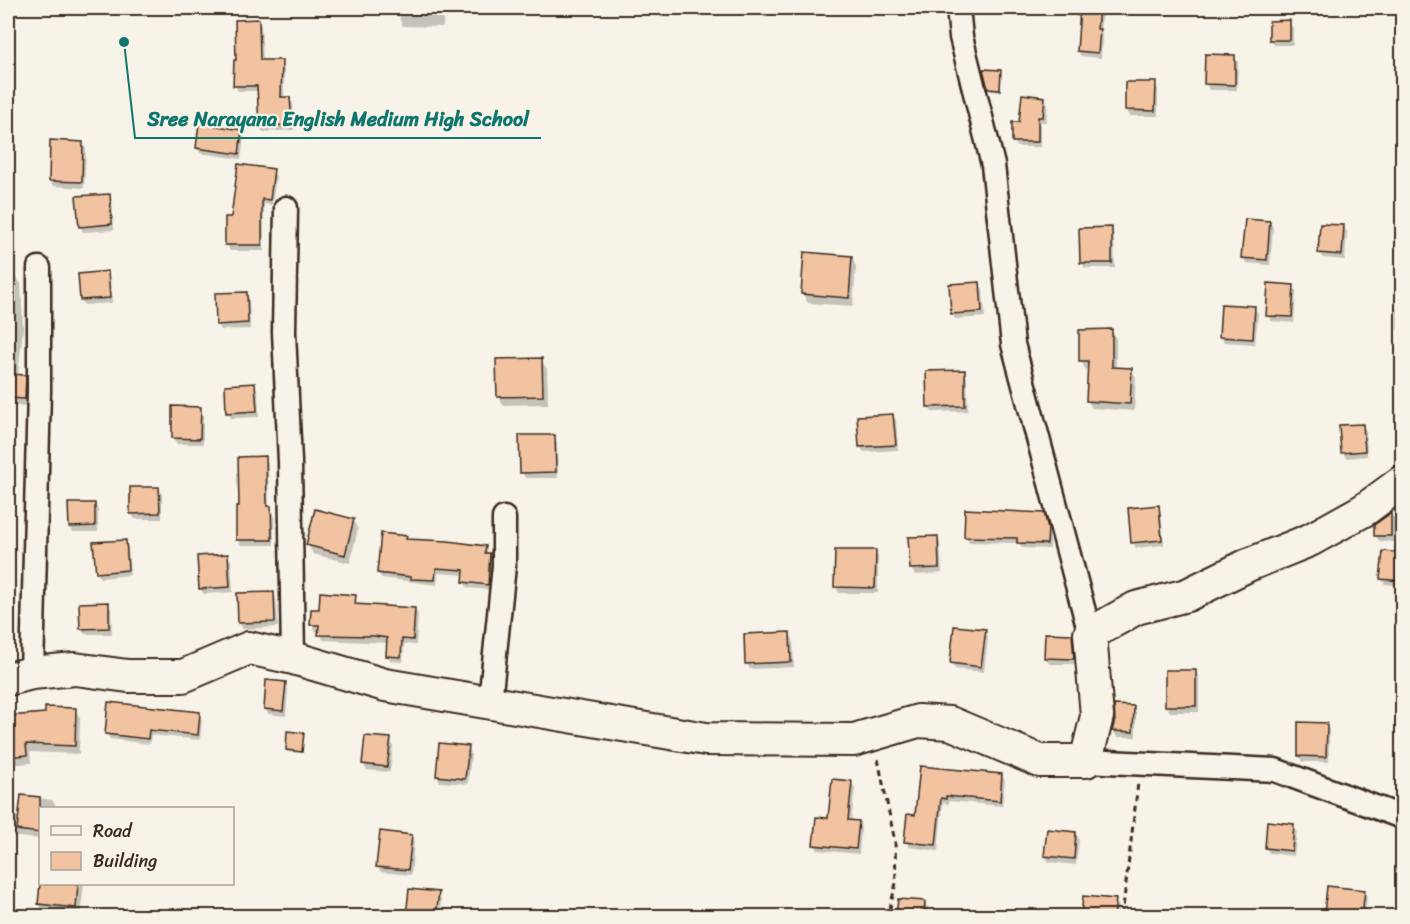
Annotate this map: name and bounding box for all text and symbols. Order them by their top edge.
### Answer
callout: Sree Narayana English Medium High School [135,100,541,138]
text: Sree Narayana English Medium High School [146,102,530,137]
legend [39,807,234,885]
text: Road [93,815,133,847]
text: Building [93,845,157,877]

